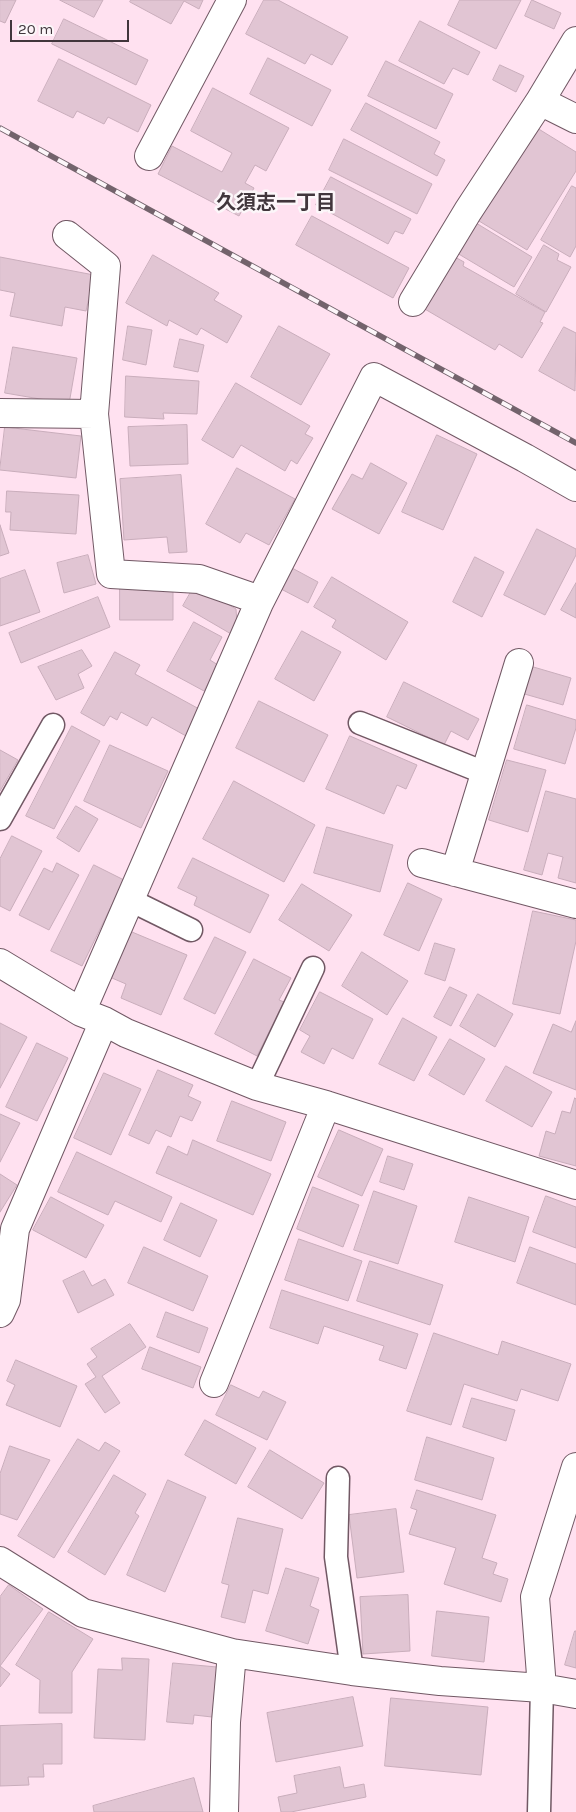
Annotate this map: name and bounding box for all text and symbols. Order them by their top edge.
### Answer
scale bar [12,10,131,42]
text: 20 m [18,20,53,38]
district label: 久須志一丁目 [216,191,336,215]

